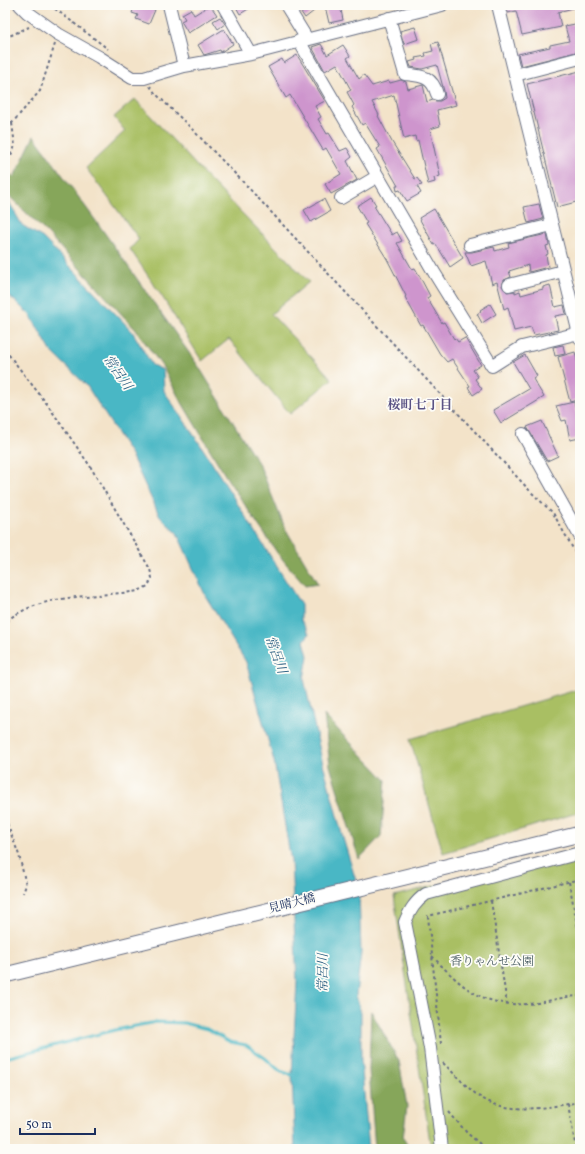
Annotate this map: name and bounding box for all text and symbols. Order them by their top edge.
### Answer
water label: 常呂川 [98,352,137,396]
district label: 桜町七丁目 [387,397,453,415]
water label: 常呂川 [260,634,291,678]
street label: 見晴大橋 [267,890,317,918]
water label: 常呂川 [315,952,333,993]
park label: 香りゃんせ公園 [450,954,534,970]
scale bar [20,1110,95,1136]
text: 50 m [26,1117,52,1133]

